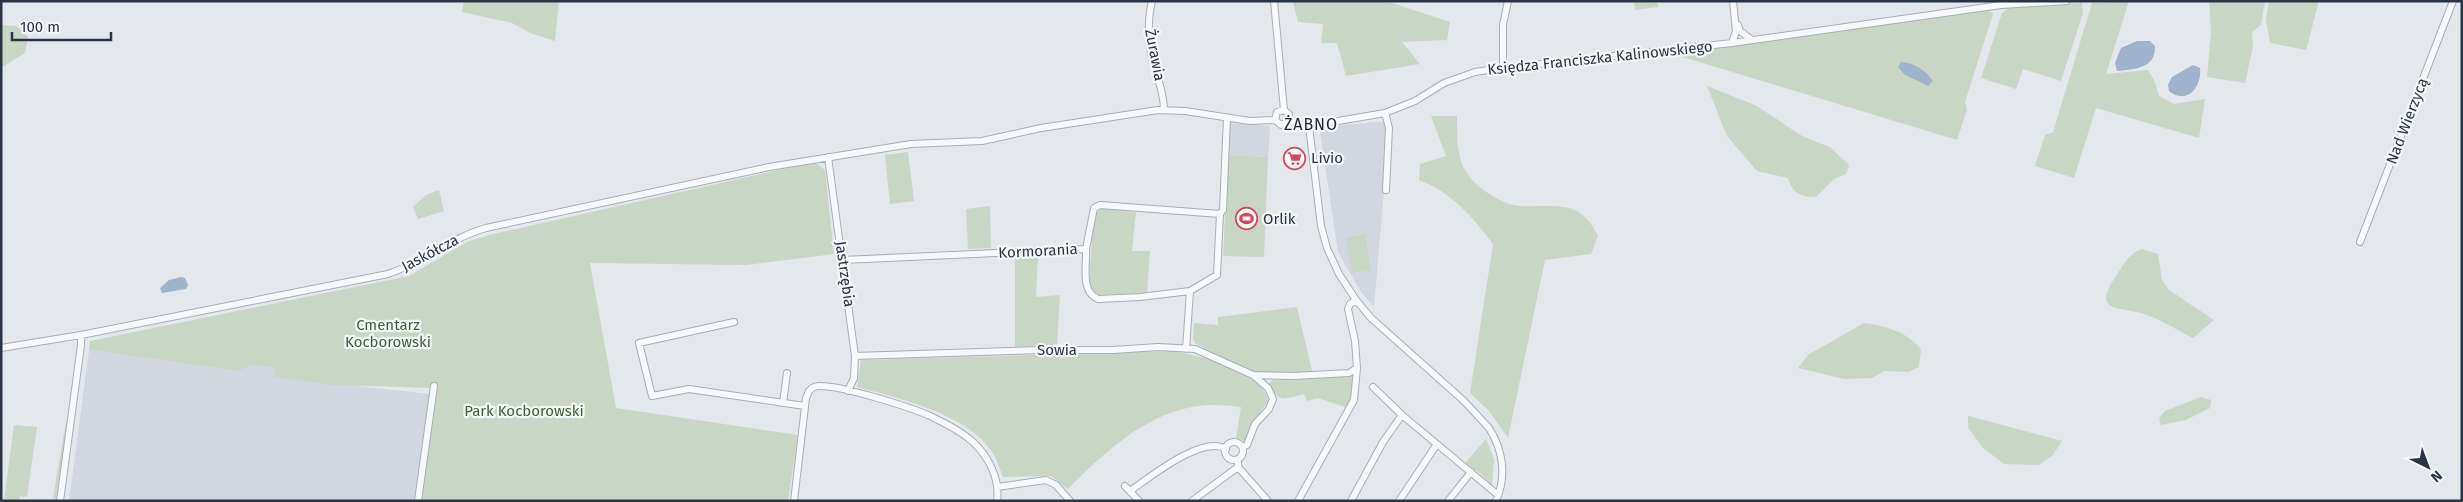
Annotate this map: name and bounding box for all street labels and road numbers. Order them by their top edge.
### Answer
street label: Żurawia [1141,27,1169,83]
street label: Księdza Franciszka Kalinowskiego [1486,37,1714,79]
street label: Nad Wierzycą [2382,75,2432,167]
street label: Jaskółcza [398,230,462,276]
street label: Jastrzębia [831,240,859,308]
street label: Kormorania [998,240,1078,262]
street label: Sowia [1037,341,1077,359]

